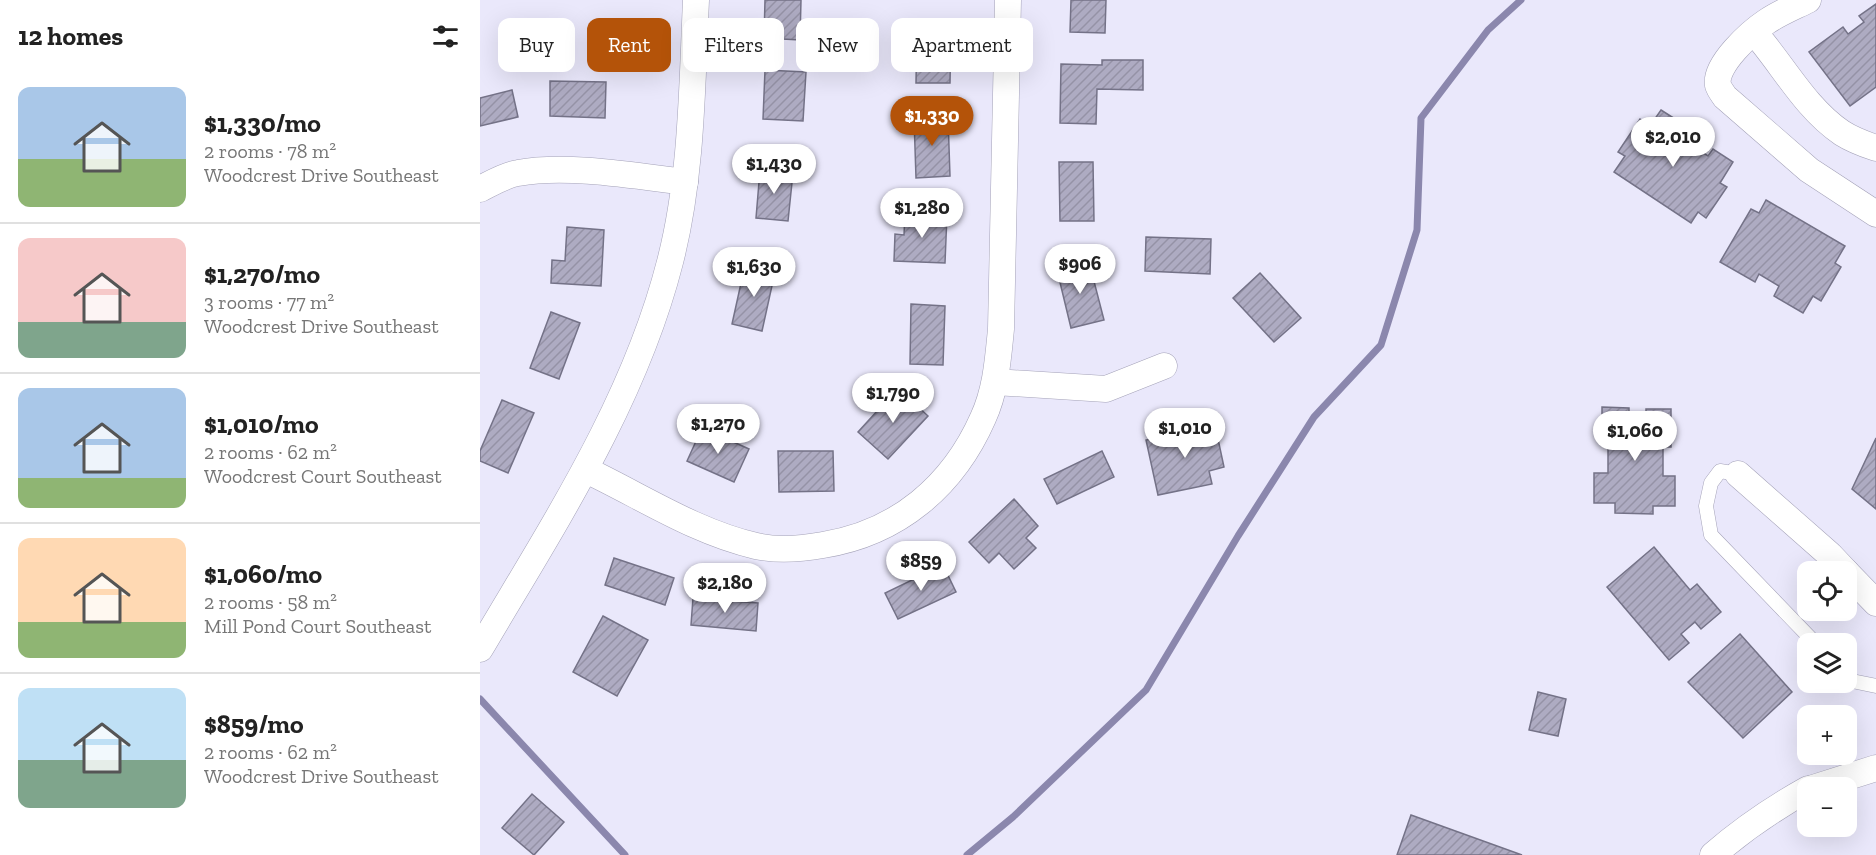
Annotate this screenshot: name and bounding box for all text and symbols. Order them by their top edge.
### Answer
chip: Buy [498,18,575,72]
chip: Rent [587,18,671,72]
chip: Filters [683,18,784,72]
chip: New [796,18,879,72]
chip: Apartment [891,18,1033,72]
text: 12 homes [18,20,123,52]
icon: filters [429,20,462,53]
pin: $1,330 [883,96,981,147]
text: $1,330 [904,103,960,127]
text: $1,330/mo [204,107,321,139]
icon: home [66,111,138,183]
pin: $2,010 [1624,117,1722,168]
text: $2,010 [1645,124,1701,148]
text: 2 rooms · 78 m² [204,139,336,163]
pin: $1,430 [725,144,823,195]
text: $1,430 [746,151,802,175]
text: Woodcrest Drive Southeast [204,163,439,187]
pin: $1,280 [873,188,971,239]
text: $1,280 [894,195,950,219]
pin: $906 [1044,244,1116,295]
pin: $1,630 [705,247,803,298]
text: $906 [1059,251,1101,275]
text: $1,630 [727,254,781,278]
text: $1,270/mo [204,258,320,290]
icon: home [66,262,138,334]
text: 3 rooms · 77 m² [204,290,334,314]
text: Woodcrest Drive Southeast [204,314,439,338]
pin: $1,790 [844,373,942,424]
text: $1,790 [866,380,920,404]
pin: $1,270 [669,404,767,455]
text: $1,010/mo [204,408,319,440]
pin: $1,010 [1136,408,1234,459]
text: $1,270 [691,411,745,435]
pin: $1,060 [1586,411,1684,462]
icon: home [66,412,138,484]
text: $1,010 [1158,415,1212,439]
text: $1,060 [1607,418,1663,442]
text: 2 rooms · 62 m² [204,440,337,464]
text: Woodcrest Court Southeast [204,464,442,488]
pin: $859 [885,541,957,592]
text: $859 [900,548,942,572]
text: $1,060/mo [204,558,322,590]
map controls [1797,561,1857,837]
button: locate [1797,561,1857,621]
icon: home [66,562,138,634]
pin: $2,180 [676,563,774,614]
text: $2,180 [697,570,753,594]
text: 2 rooms · 58 m² [204,590,337,614]
text: Mill Pond Court Southeast [204,614,431,638]
button: layers [1797,633,1857,693]
button: + [1797,705,1857,765]
text: $859/mo [204,708,304,740]
icon: home [66,712,138,784]
text: 2 rooms · 62 m² [204,740,337,764]
text: Woodcrest Drive Southeast [204,764,439,788]
button: − [1797,777,1857,837]

